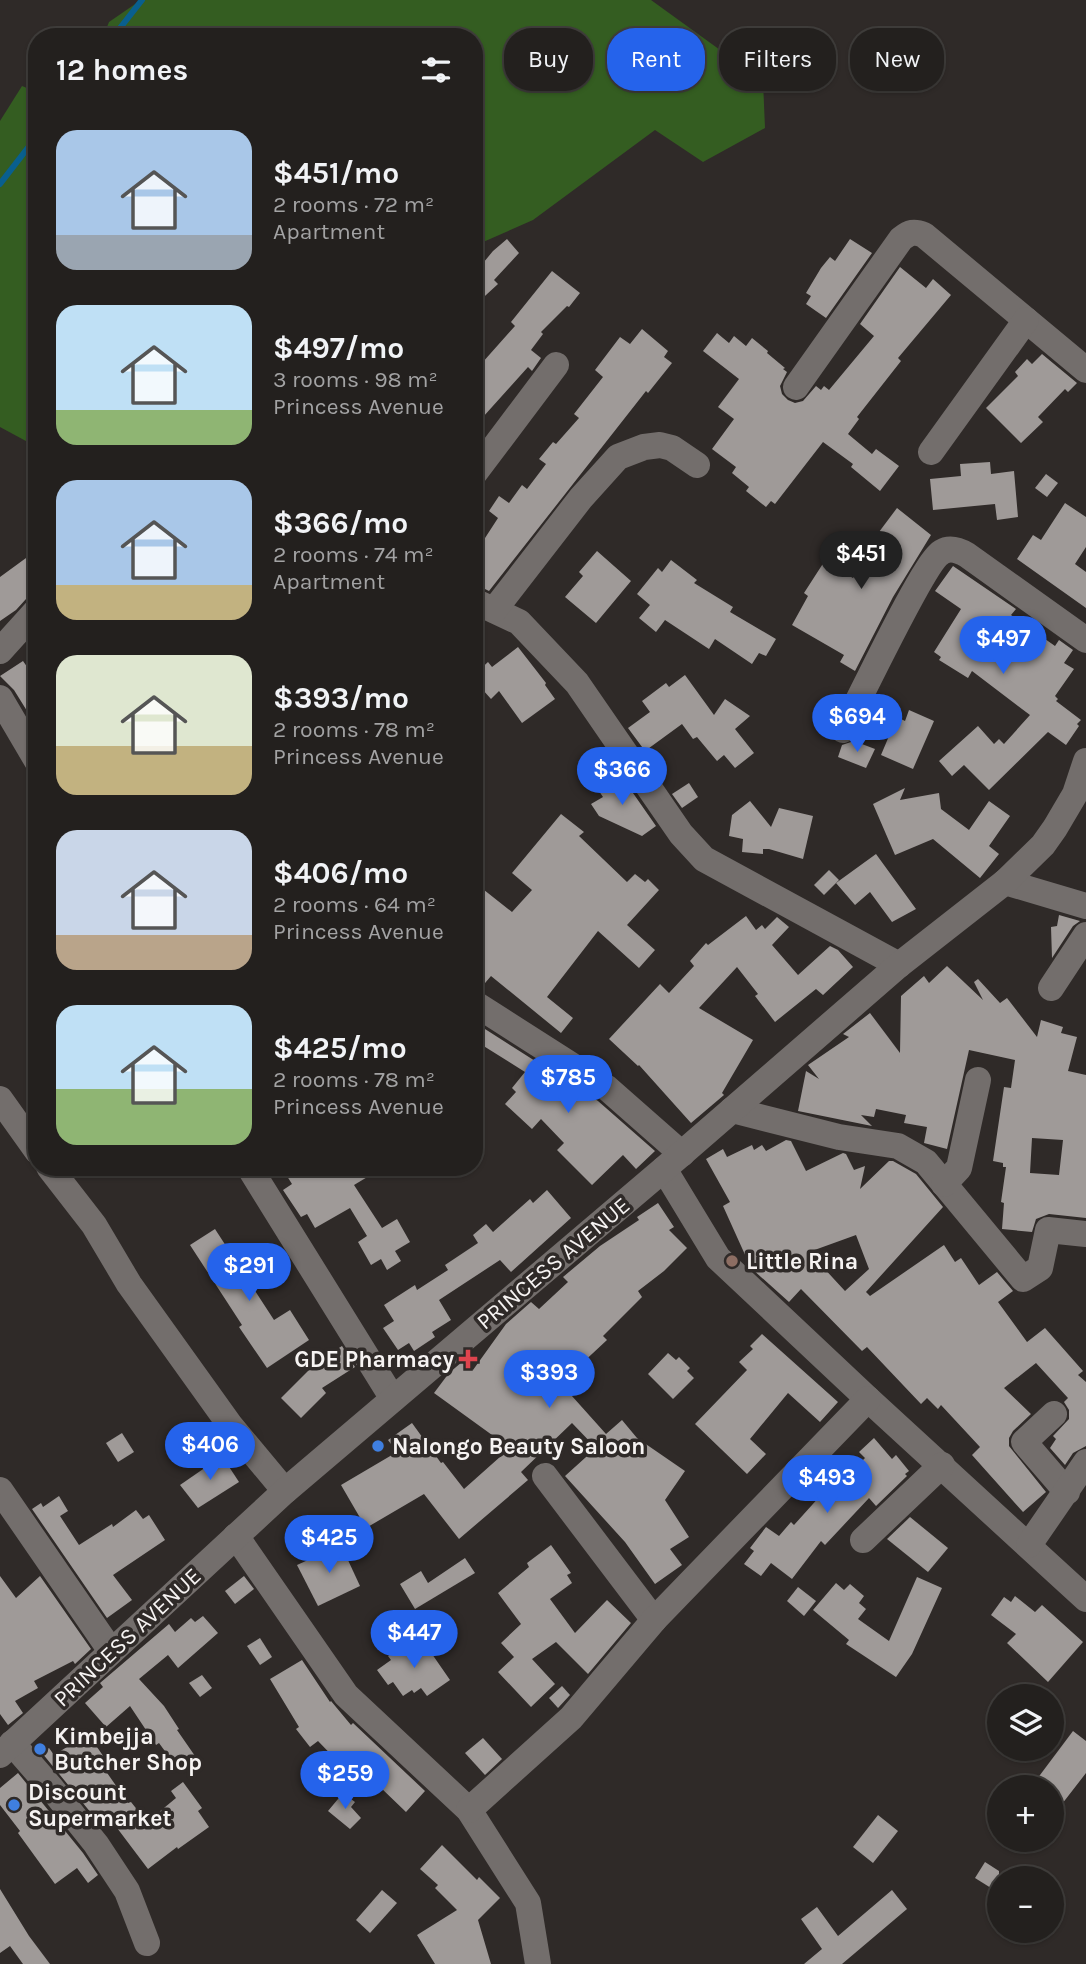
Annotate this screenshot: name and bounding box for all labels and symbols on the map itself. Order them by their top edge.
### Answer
pin: $451 [820,532,902,591]
pin: $497 [962,616,1044,676]
pin: $694 [816,694,898,754]
pin: $366 [581,748,663,807]
pin: $785 [527,1056,609,1115]
street label: PRINCESS AVENUE [471,1192,635,1335]
pin: $291 [208,1244,290,1303]
place label: Little Rina [746,1248,858,1275]
marker: Little Rina [724,1253,740,1269]
place label: GDE Pharmacy [294,1346,454,1373]
pin: $393 [508,1350,590,1410]
marker: GDE Pharmacy [460,1351,476,1367]
pin: $406 [169,1422,251,1482]
place label: Nalongo Beauty Saloon [392,1433,645,1460]
marker: Nalongo Beauty Saloon [370,1438,386,1454]
pin: $493 [786,1456,868,1515]
pin: $425 [288,1516,370,1575]
street label: PRINCESS AVENUE [48,1562,207,1713]
pin: $447 [373,1610,455,1670]
place label: Kimbejja Butcher Shop [54,1723,202,1776]
marker: Kimbejja Butcher Shop [32,1741,48,1757]
pin: $259 [304,1752,386,1811]
place label: Discount Supermarket [28,1779,172,1832]
marker: Discount Supermarket [6,1797,22,1813]

